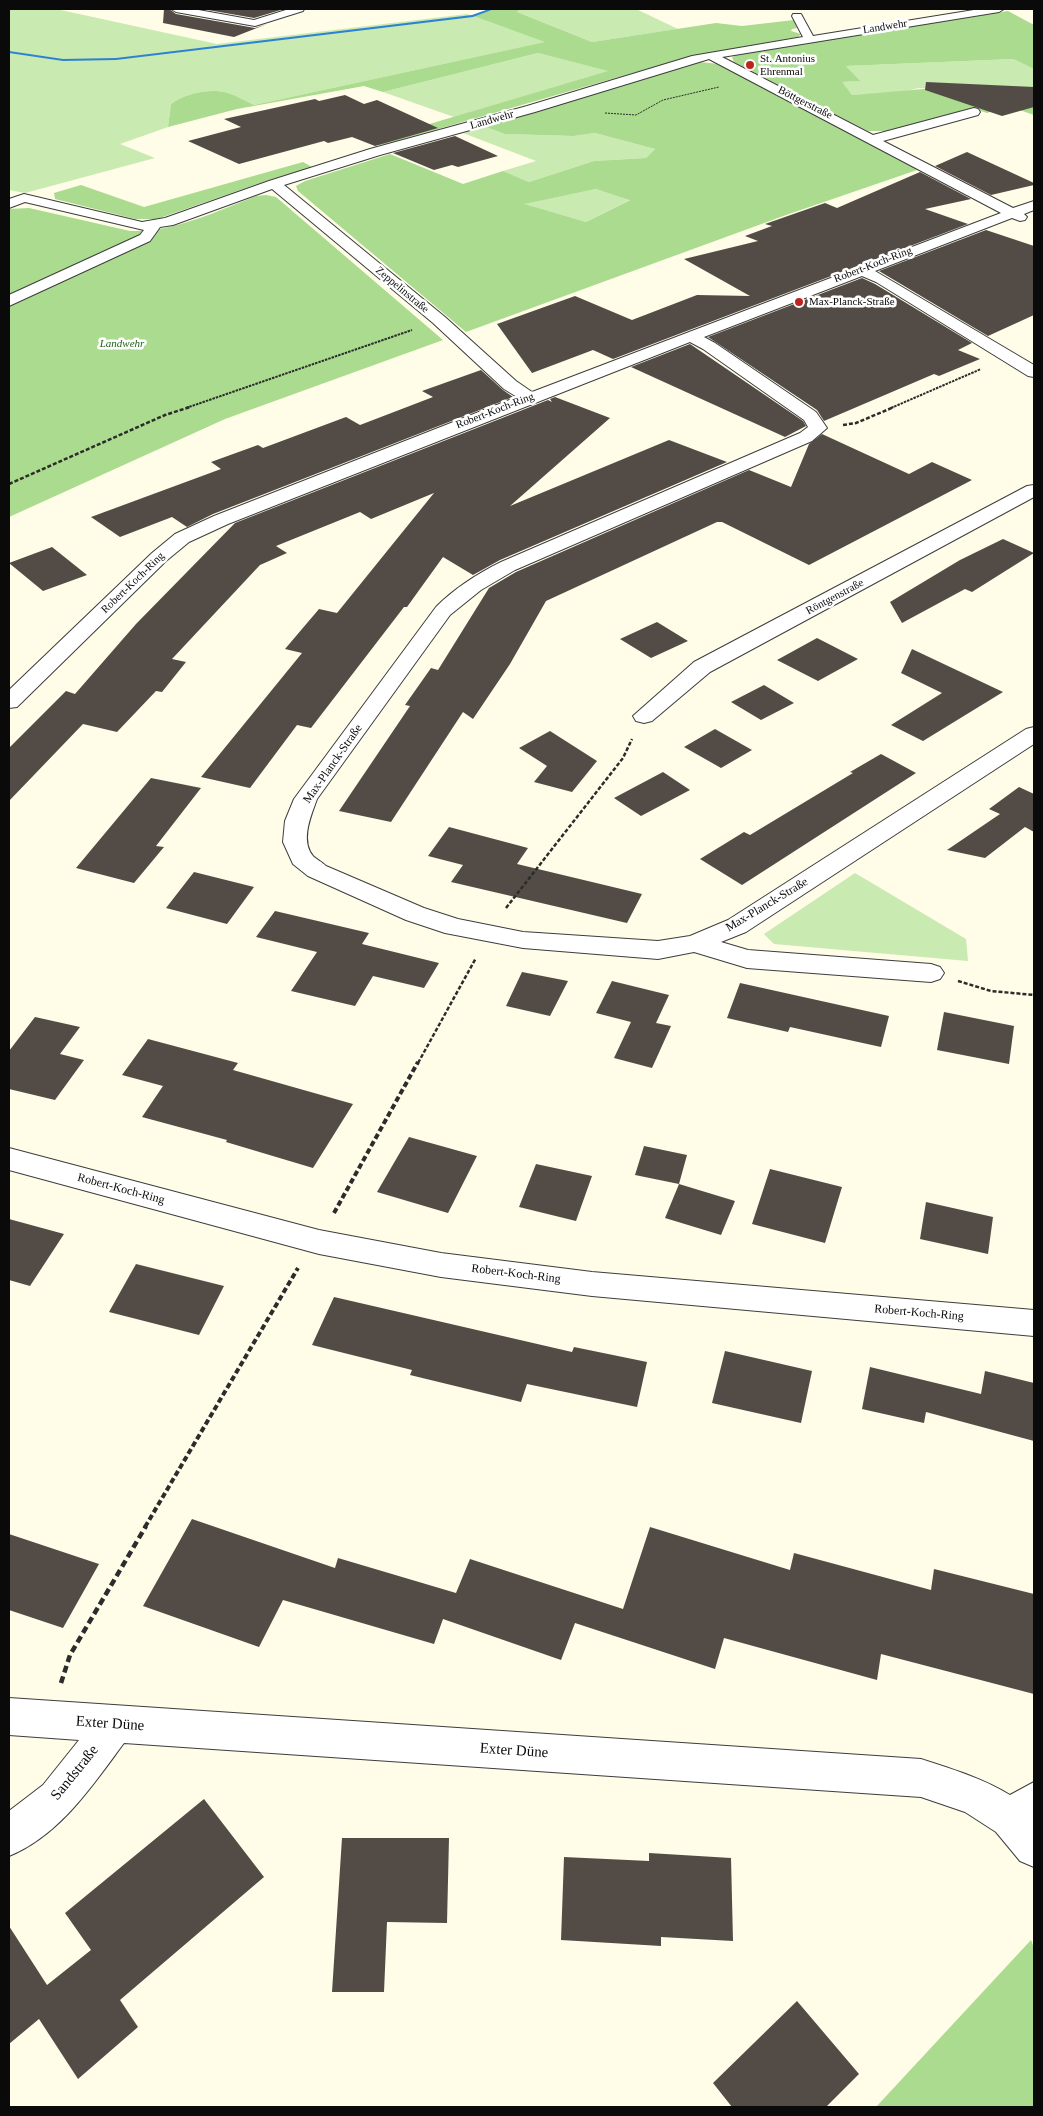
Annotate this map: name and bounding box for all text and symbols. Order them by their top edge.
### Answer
street label: Landwehr [862,17,908,37]
place label: St. Antonius Ehrenmal [760,52,815,78]
marker: St. Antonius Ehrenmal [744,59,756,71]
street label: Böttgerstraße [776,84,834,122]
street label: Landwehr [469,108,515,132]
street label: Robert-Koch-Ring [832,244,914,286]
street label: Zeppelinstraße [373,264,431,316]
place label: Max-Planck-Straße [809,295,895,309]
marker: Max-Planck-Straße [793,296,805,308]
park label: Landwehr [100,337,144,351]
street label: Robert-Koch-Ring [454,390,536,432]
street label: Robert-Koch-Ring [99,550,167,616]
street label: Röntgenstraße [804,576,866,618]
street label: Max-Planck-Straße [300,722,366,806]
street label: Max-Planck-Straße [723,875,811,935]
street label: Robert-Koch-Ring [76,1170,166,1208]
street label: Robert-Koch-Ring [470,1261,562,1287]
street label: Robert-Koch-Ring [874,1302,964,1324]
street label: Exter Düne [75,1713,145,1735]
street label: Exter Düne [479,1740,549,1762]
street label: Sandstraße [47,1742,103,1804]

